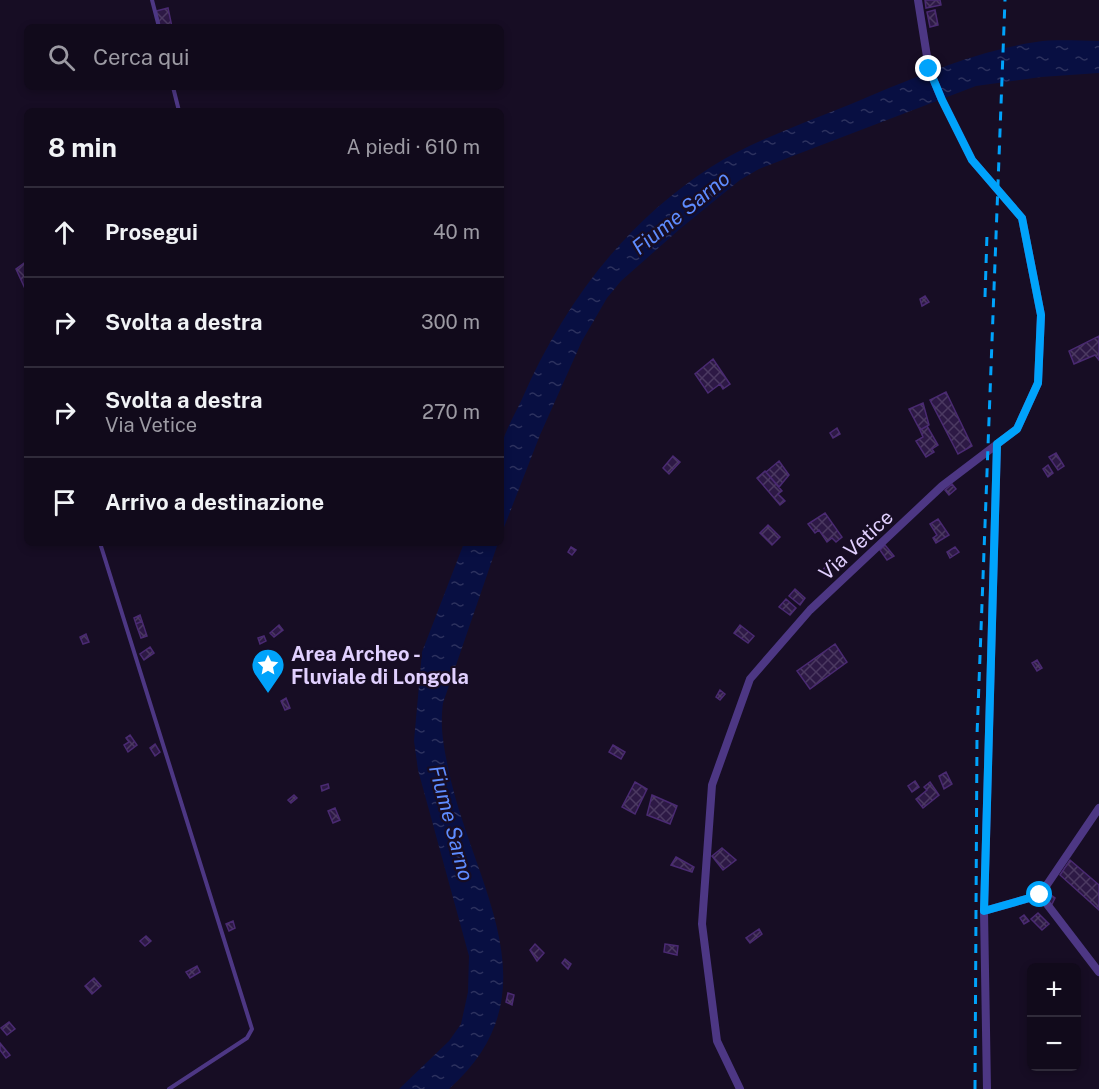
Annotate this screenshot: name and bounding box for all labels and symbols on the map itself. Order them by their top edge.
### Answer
route end [915,55,941,81]
water label: Fiume Sarno [627,165,735,260]
street label: Via Vetice [814,505,898,585]
place label: Area Archeo - Fluviale di Longola [291,642,469,689]
place icon: Area Archeo - Fluviale di Longola [250,647,286,694]
water label: Fiume Sarno [424,762,479,884]
route start [1026,881,1052,907]

